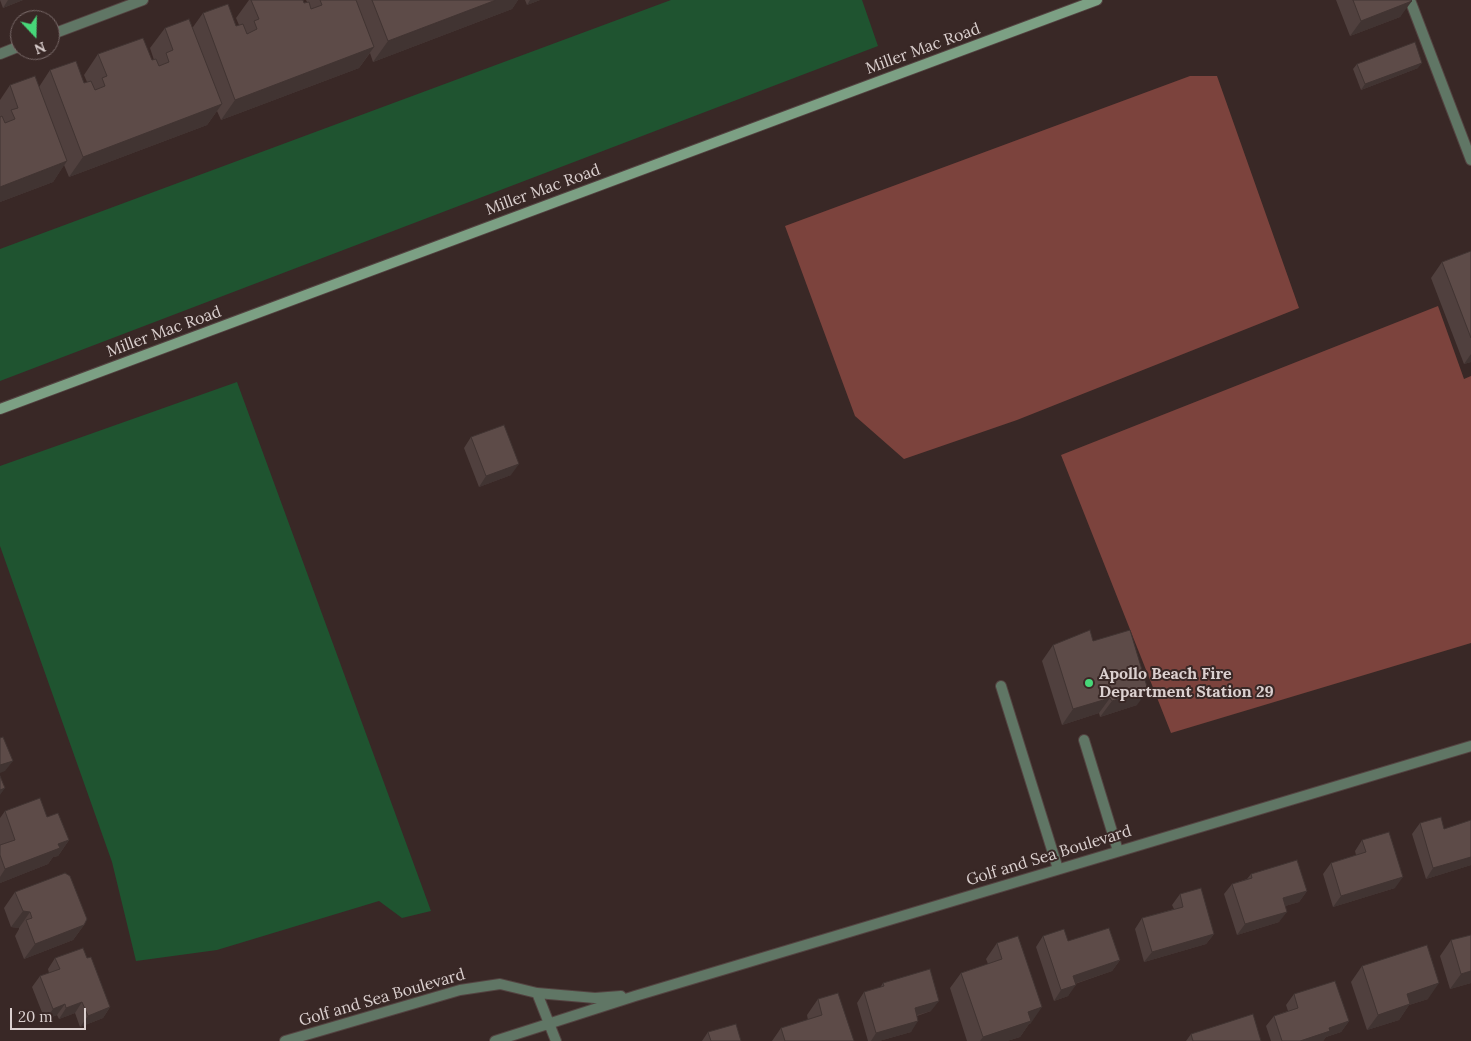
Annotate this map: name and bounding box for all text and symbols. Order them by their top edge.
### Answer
north arrow [10,10,60,60]
street label: Miller Mac Road [863,19,983,79]
text: N [32,38,48,58]
street label: Miller Mac Road [483,160,603,220]
street label: Miller Mac Road [104,302,224,362]
place label: Apollo Beach Fire Department Station 29 [1099,664,1274,702]
marker: Apollo Beach Fire Department Station 29 [1083,677,1095,689]
street label: Golf and Sea Boulevard [964,822,1134,890]
street label: Golf and Sea Boulevard [297,965,467,1031]
scale bar [12,998,89,1030]
text: 20 m [18,1007,53,1026]

